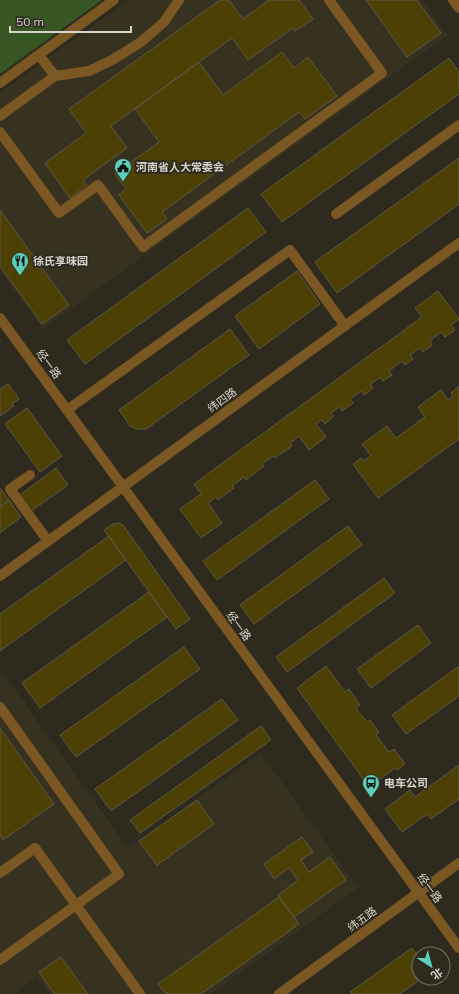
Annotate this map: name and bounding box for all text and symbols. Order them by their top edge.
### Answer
scale bar [10,8,131,34]
text: 50 m [16,14,44,29]
public building icon: 河南省人大常委会 [113,157,133,182]
place label: 河南省人大常委会 [136,160,224,174]
restaurant icon: 徐氏享味园 [10,251,30,276]
place label: 徐氏享味园 [33,254,88,268]
street label: 经一路 [34,347,64,381]
street label: 纬四路 [205,385,239,415]
street label: 经一路 [224,609,254,643]
bus stop icon: 电车公司 [361,773,381,798]
place label: 电车公司 [384,776,428,790]
street label: 经一路 [415,871,445,905]
street label: 纬五路 [345,904,379,934]
north arrow [411,946,451,986]
text: 北 [428,965,445,983]

